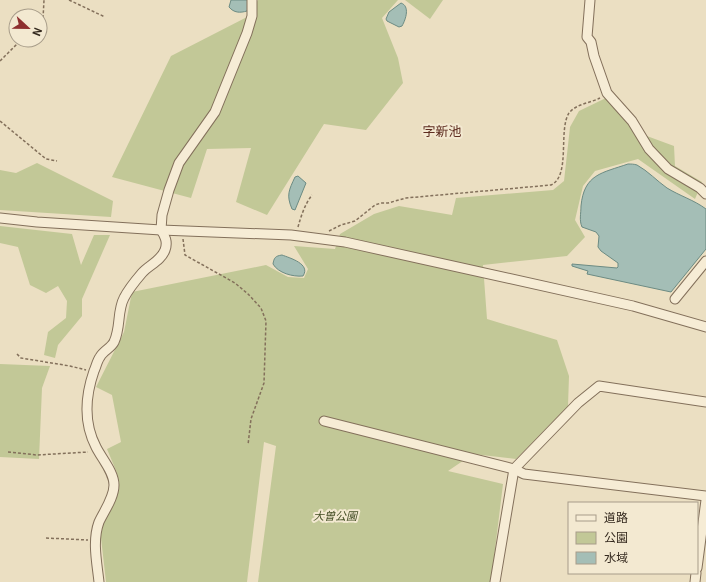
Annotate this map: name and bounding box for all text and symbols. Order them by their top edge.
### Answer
north arrow [8,8,48,48]
text: N [29,25,47,39]
district label: 字新池 [422,121,462,140]
legend [568,502,698,574]
park label: 大曽公園 [313,507,359,523]
text: 道路 [604,508,628,525]
text: 公園 [604,528,628,545]
text: 水域 [604,548,628,565]

